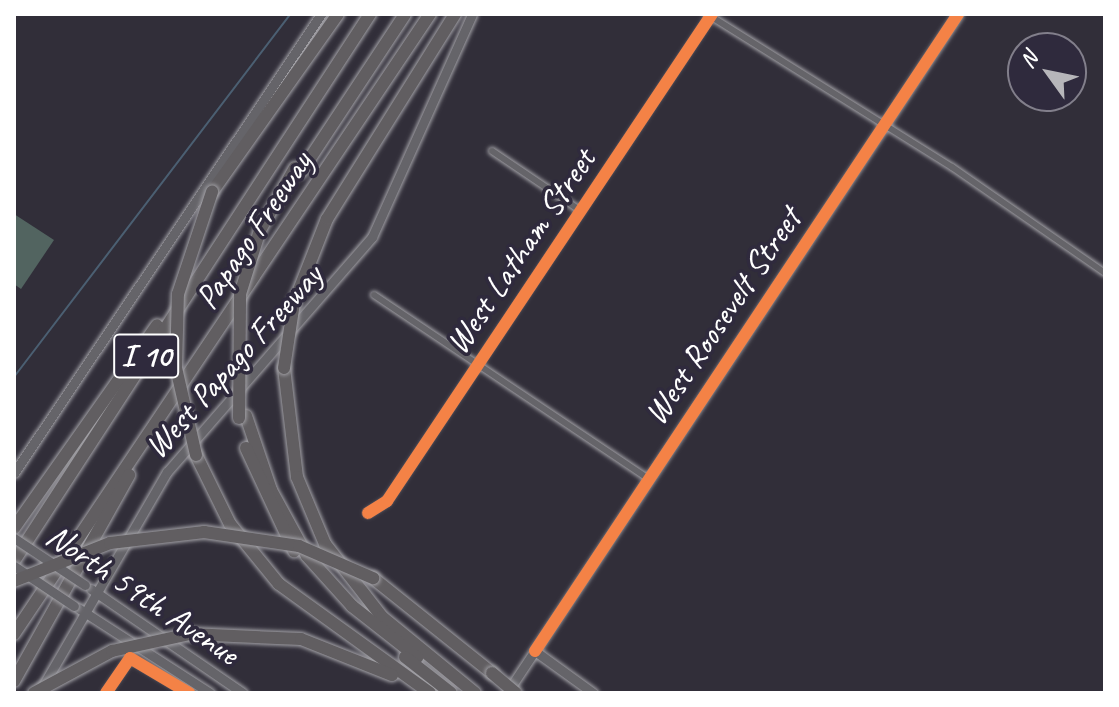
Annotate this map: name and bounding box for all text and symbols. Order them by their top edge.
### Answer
north arrow [1007,32,1087,112]
text: N [1013,47,1044,73]
street label: West Latham Street [437,141,603,361]
street label: Papago Freeway [186,144,320,316]
street label: West Roosevelt Street [634,200,810,432]
street label: West Papago Freeway [135,255,331,467]
road number: I 10 [112,328,180,384]
street label: North 59th Avenue [39,515,247,673]

